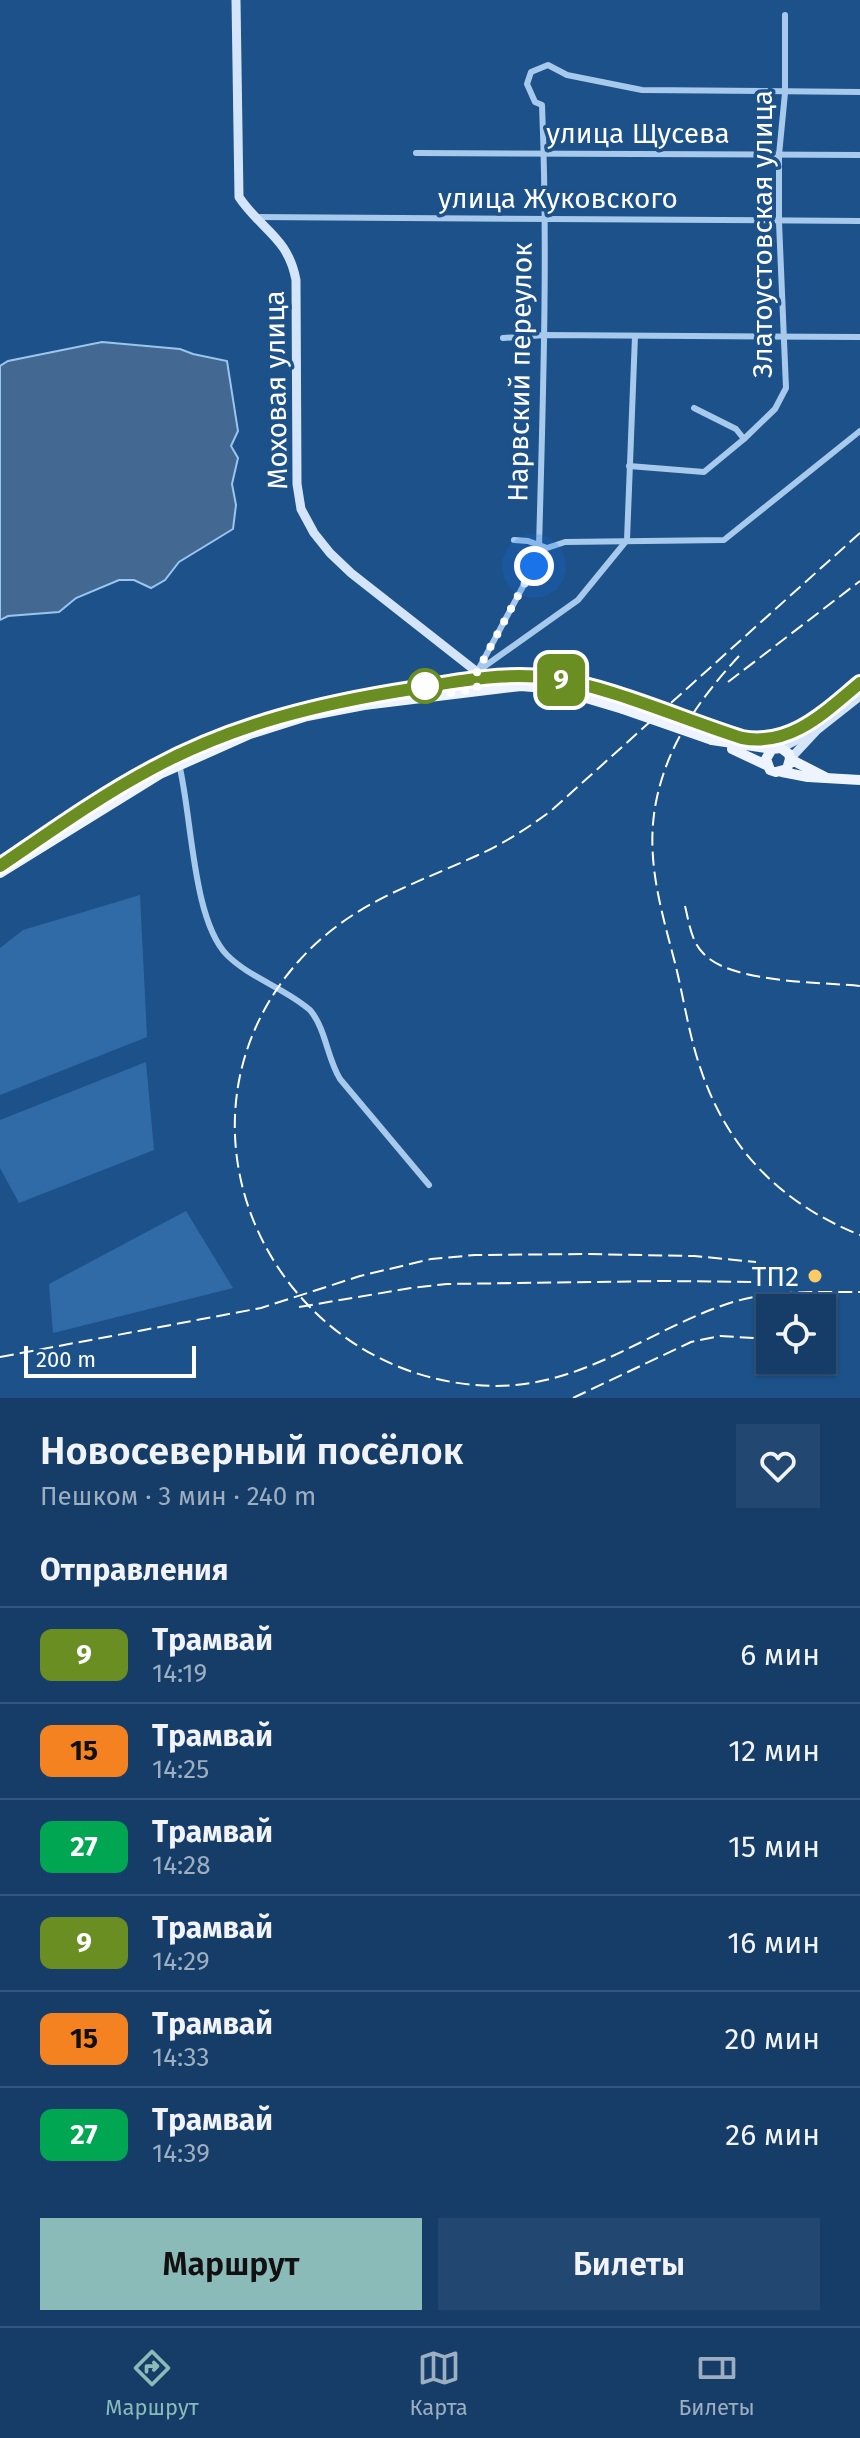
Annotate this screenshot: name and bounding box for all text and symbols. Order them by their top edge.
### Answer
street label: Златоустовская улица [746,90,779,378]
street label: улица Щусева [546,117,730,150]
street label: улица Жуковского [438,182,678,215]
street label: Нарвский переулок [501,241,539,502]
street label: Моховая улица [258,290,294,490]
your location [514,546,554,586]
line badge: 9 [535,654,587,706]
text: 9 [553,663,569,696]
unlabelled marker [408,669,442,703]
place label: ТП2 [752,1260,799,1293]
marker: ТП2 [806,1267,824,1285]
map controls [756,1294,836,1374]
button: locate [756,1294,836,1374]
scale bar [24,1342,196,1378]
text: 200 m [36,1346,96,1373]
button: heart [736,1424,820,1508]
text: Новосеверный посёлок [40,1428,463,1474]
text: Пешком · 3 мин · 240 m [40,1481,316,1512]
text: Отправления [40,1552,229,1588]
text: Трамвай [152,1622,273,1658]
text: 6 мин [740,1637,820,1673]
text: 9 [76,1638,92,1671]
text: 14:19 [152,1658,207,1689]
text: Трамвай [152,1718,273,1754]
text: 12 мин [728,1733,820,1769]
text: 15 [70,1734,98,1767]
text: 14:25 [152,1754,209,1785]
text: Трамвай [152,1814,273,1850]
text: 15 мин [728,1829,820,1865]
text: 27 [70,1830,98,1863]
text: 14:28 [152,1850,211,1881]
text: Трамвай [152,1910,273,1946]
text: 16 мин [727,1925,820,1961]
text: 9 [76,1926,92,1959]
text: 14:29 [152,1946,210,1977]
text: Трамвай [152,2006,273,2042]
text: 20 мин [725,2021,820,2057]
text: 15 [70,2022,98,2055]
text: 14:33 [152,2042,210,2073]
text: Трамвай [152,2102,273,2138]
text: 26 мин [725,2117,820,2153]
text: 27 [70,2118,98,2151]
text: 14:39 [152,2138,210,2169]
button: Маршрут [40,2218,422,2310]
button: Билеты [438,2218,820,2310]
tab: Маршрут [105,2346,199,2421]
tab: Карта [409,2346,468,2421]
tab: Билеты [679,2346,755,2421]

